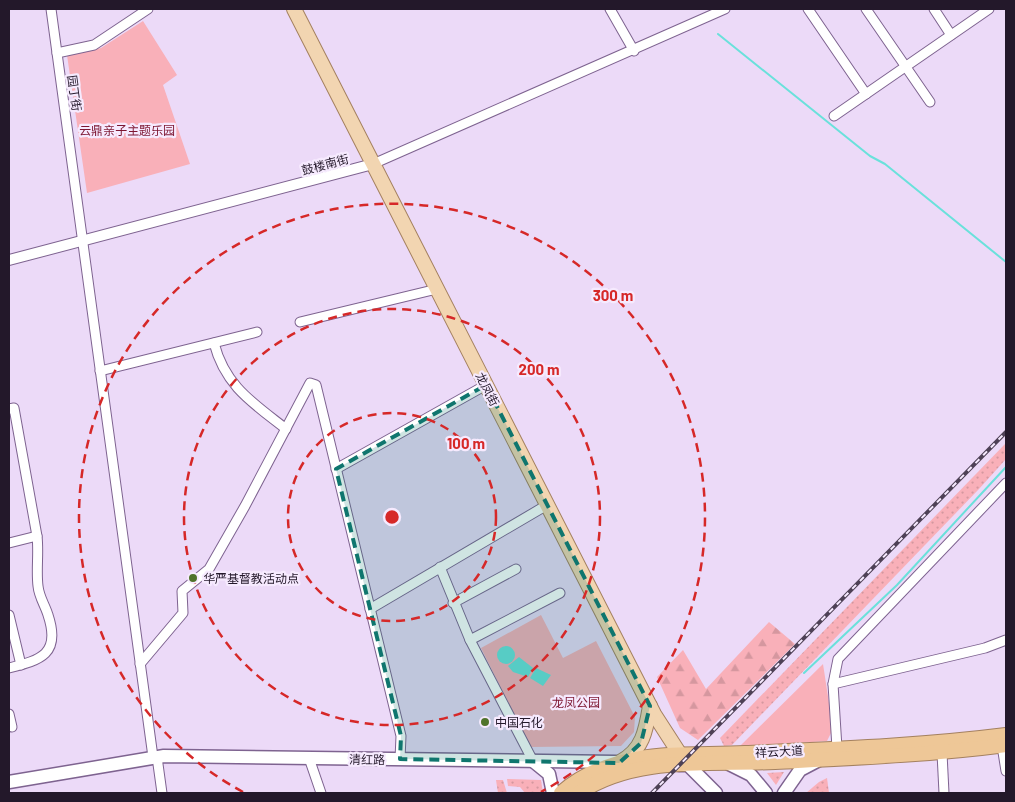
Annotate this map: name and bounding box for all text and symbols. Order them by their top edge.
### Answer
street label: 园丁街 [66,74,84,112]
park label: 云鼎亲子主题乐园 [79,123,175,137]
street label: 鼓楼南街 [300,151,350,177]
text: 300 m [593,286,633,304]
text: 200 m [518,360,560,378]
street label: 龙凤街 [474,370,502,408]
text: 100 m [447,434,485,452]
centre of rings [383,508,401,526]
place label: 华严基督教活动点 [203,571,299,585]
marker: 华严基督教活动点 [187,572,199,584]
park label: 龙凤公园 [552,695,600,709]
place label: 中国石化 [495,715,543,729]
marker: 中国石化 [479,716,491,728]
street label: 祥云大道 [755,743,803,759]
street label: 清红路 [349,752,385,766]

